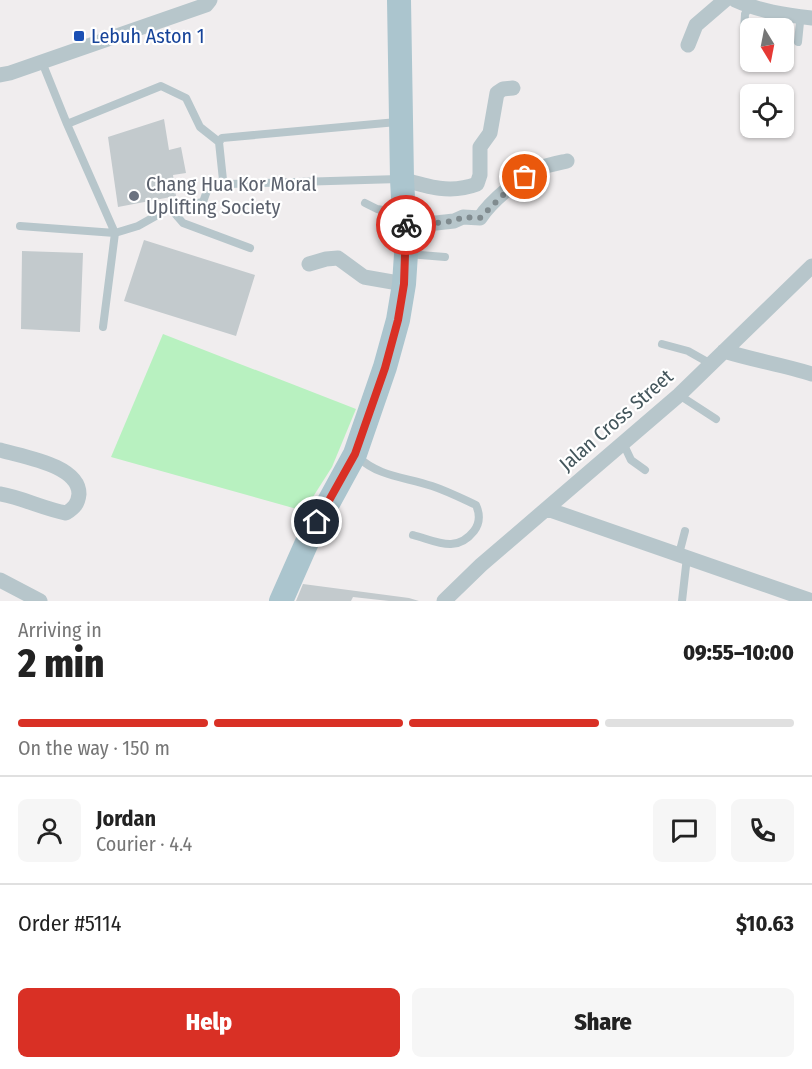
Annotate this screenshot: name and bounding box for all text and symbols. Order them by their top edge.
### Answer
north arrow [740,18,794,72]
map controls [740,18,794,138]
place label: Lebuh Aston 1 [91,24,205,48]
marker: Lebuh Aston 1 [72,29,86,43]
button: locate [740,84,794,138]
pin [499,151,550,202]
icon: bag [508,160,541,193]
place label: Chang Hua Kor Moral Uplifting Society [146,172,317,219]
marker: Chang Hua Kor Moral Uplifting Society [127,189,141,203]
courier [376,195,436,255]
icon: bike [390,209,423,242]
street label: Jalan Cross Street [554,364,678,476]
pin [291,496,342,547]
icon: home [300,505,333,538]
text: Arriving in [18,618,102,642]
text: 09:55–10:00 [683,639,794,666]
text: 2 min [18,641,104,687]
text: On the way · 150 m [18,736,170,760]
button: person [18,799,81,862]
button: chat [653,799,716,862]
button: phone [731,799,794,862]
text: Jordan [96,805,156,832]
text: Courier · 4.4 [96,832,192,856]
text: Order #5114 [18,910,121,937]
text: $10.63 [736,910,794,937]
button: Help [18,988,400,1057]
button: Share [412,988,794,1057]

